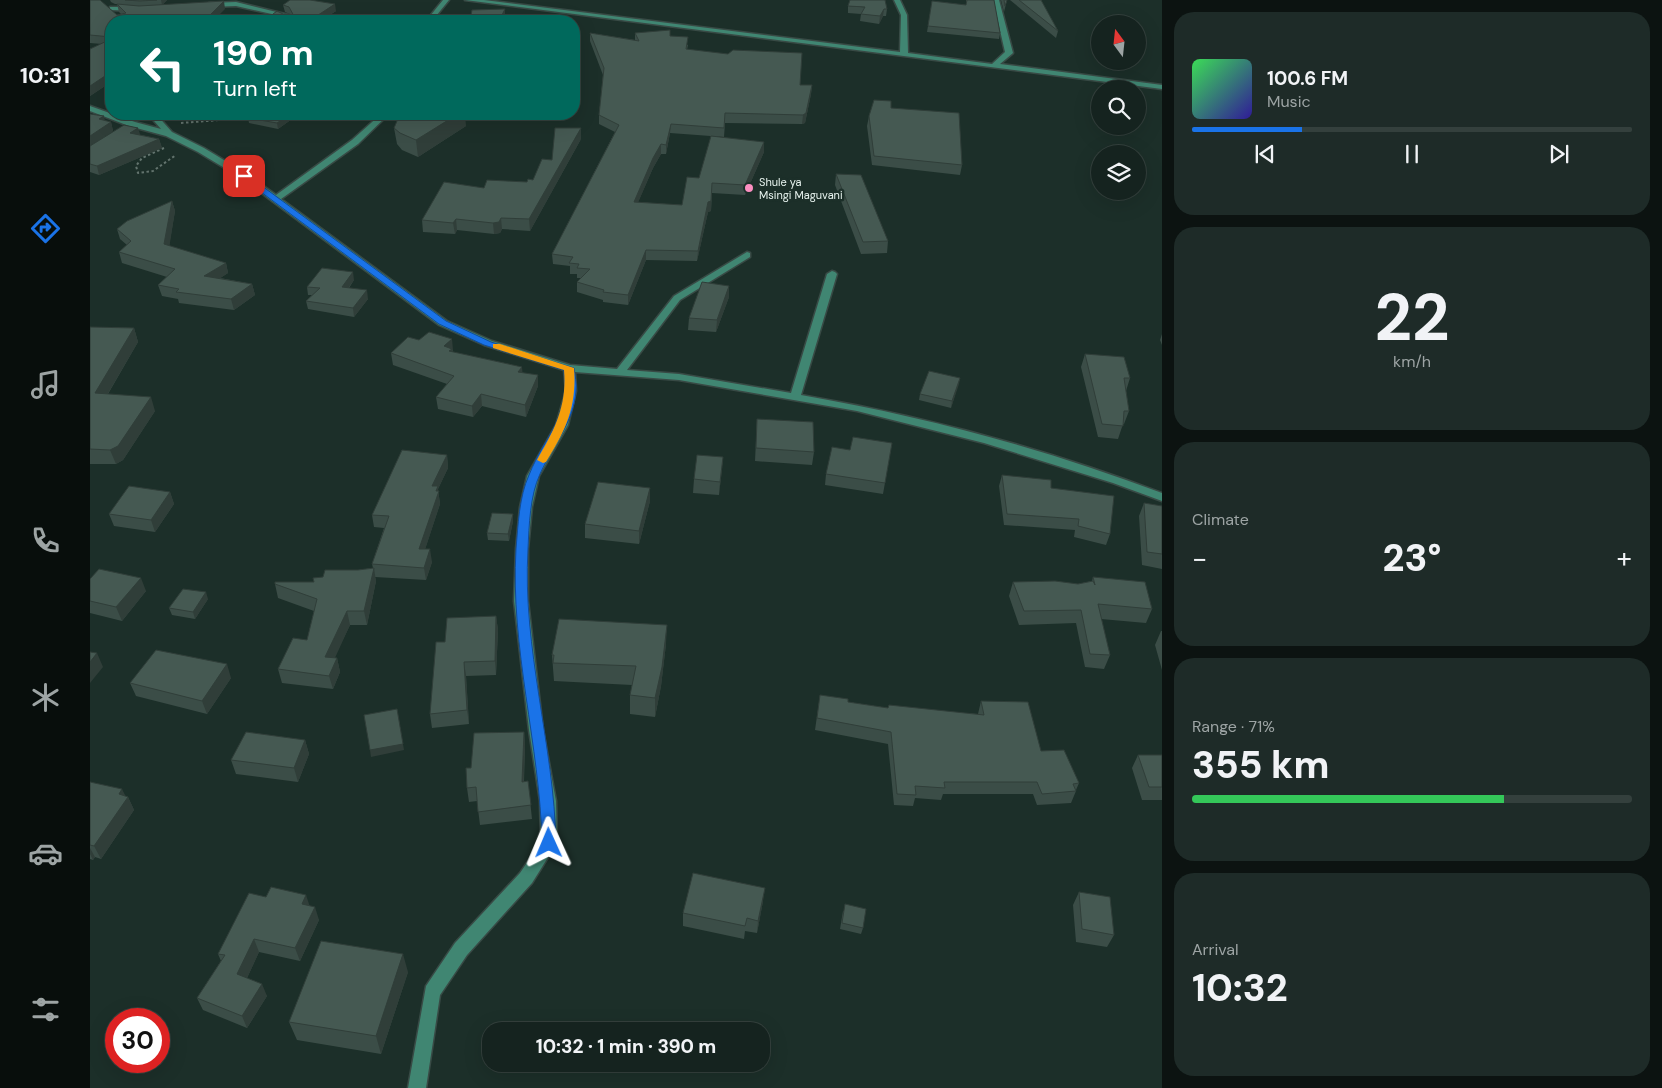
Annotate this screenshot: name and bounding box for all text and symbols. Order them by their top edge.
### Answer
north arrow [1091,15,1146,70]
map controls [1091,15,1146,200]
text: 190 m [213,30,314,76]
icon: left [130,35,195,100]
text: 10:31 [20,61,70,90]
text: 100.6 FM [1267,66,1348,91]
text: Turn left [213,74,297,103]
button: search [1091,80,1146,135]
text: Music [1267,91,1311,112]
icon: previous [1251,140,1279,168]
icon: pause [1398,140,1426,168]
icon: next [1545,140,1573,168]
button: layers [1091,145,1146,200]
pin [223,155,265,197]
icon: arrive [230,162,258,190]
place label: Shule ya Msingi Maguvani [759,175,843,202]
marker: Shule ya Msingi Maguvani [743,182,755,194]
icon: directions [28,211,63,246]
text: 22 [1374,276,1450,360]
text: km/h [1393,351,1431,372]
icon: music [28,367,63,402]
text: Climate [1192,509,1249,530]
icon: phone [28,523,63,558]
text: 23° [1383,533,1441,583]
text: − [1192,540,1207,577]
text: + [1617,540,1632,577]
icon: climate [28,680,63,715]
text: Range · 71% [1192,716,1275,737]
text: 355 km [1192,740,1329,790]
position arrow [522,816,574,868]
icon: car [28,836,63,871]
text: Arrival [1192,939,1239,960]
text: 10:32 [1192,963,1288,1013]
icon: filters [28,992,63,1027]
speed limit sign: 30 [105,1008,170,1073]
text: 10:32 · 1 min · 390 m [536,1034,716,1059]

